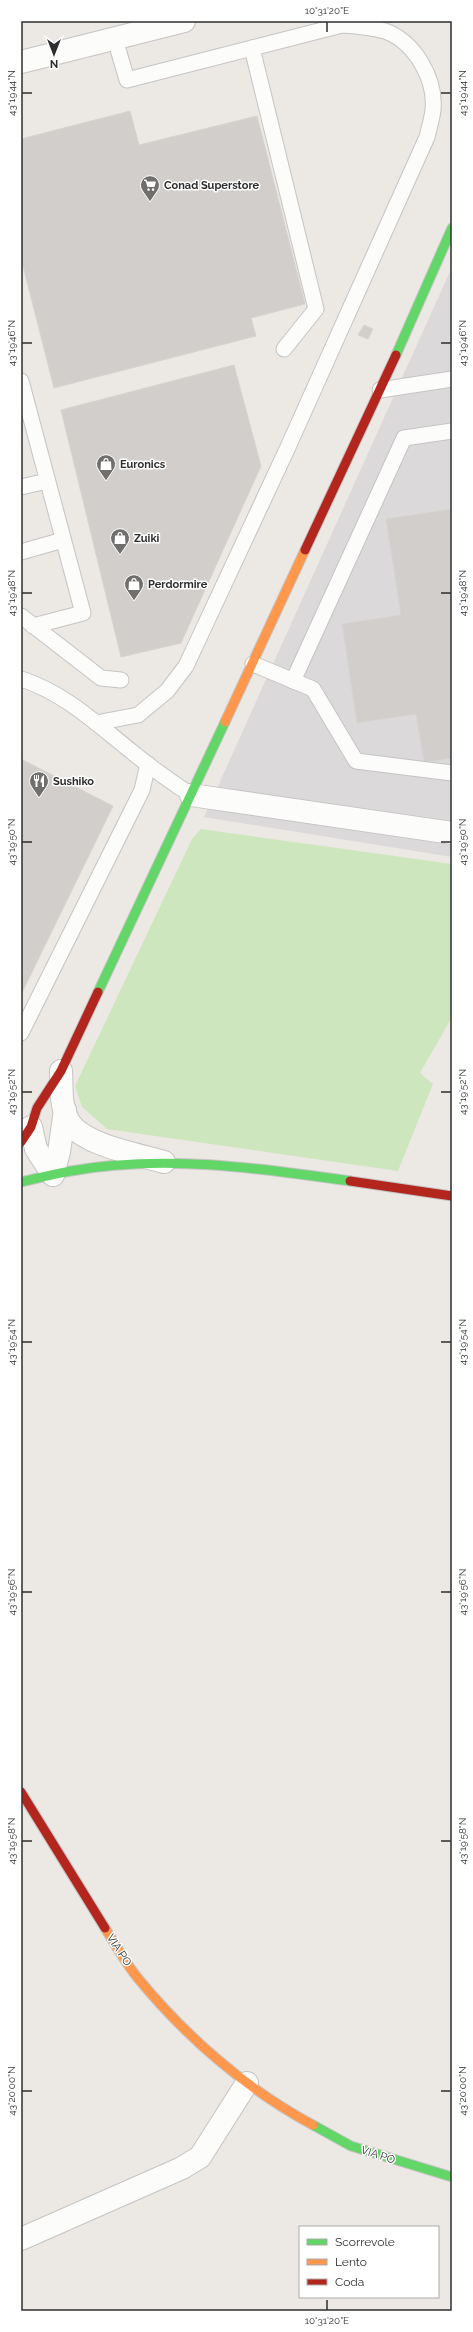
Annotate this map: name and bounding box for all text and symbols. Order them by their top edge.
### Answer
text: 10°31'20"E [305,5,349,16]
north arrow [34,34,74,74]
text: N [50,57,58,70]
text: 43°19'44"N [6,70,17,116]
text: 43°19'44"N [457,70,468,116]
supermarket icon: Conad Superstore [139,174,161,202]
place label: Conad Superstore [164,179,260,192]
text: 43°19'46"N [6,320,17,366]
text: 43°19'46"N [457,320,468,366]
shop icon: Euronics [95,453,117,481]
place label: Euronics [120,458,166,471]
shop icon: Zuiki [109,527,131,555]
place label: Zuiki [134,532,160,545]
text: 43°19'48"N [6,570,17,616]
text: 43°19'48"N [457,570,468,616]
shop icon: Perdormire [123,573,145,601]
place label: Perdormire [148,578,208,591]
restaurant icon: Sushiko [28,770,50,798]
place label: Sushiko [53,775,94,788]
text: 43°19'50"N [6,818,17,866]
text: 43°19'50"N [457,818,468,866]
text: 43°19'52"N [6,1069,17,1115]
text: 43°19'52"N [457,1069,468,1115]
text: 43°19'54"N [6,1319,17,1365]
text: 43°19'54"N [457,1319,468,1365]
text: 43°19'56"N [6,1568,17,1616]
text: 43°19'56"N [457,1568,468,1616]
text: 43°19'58"N [6,1818,17,1864]
text: 43°19'58"N [457,1818,468,1864]
street label: VIA PO [104,1932,134,1968]
text: 43°20'00"N [6,2066,17,2116]
text: 43°20'00"N [457,2066,468,2116]
street label: VIA PO [359,2143,397,2167]
legend [299,2226,439,2298]
text: Scorrevole [335,2235,395,2249]
text: Lento [335,2255,367,2269]
text: Coda [335,2275,364,2289]
text: 10°31'20"E [305,2315,349,2326]

